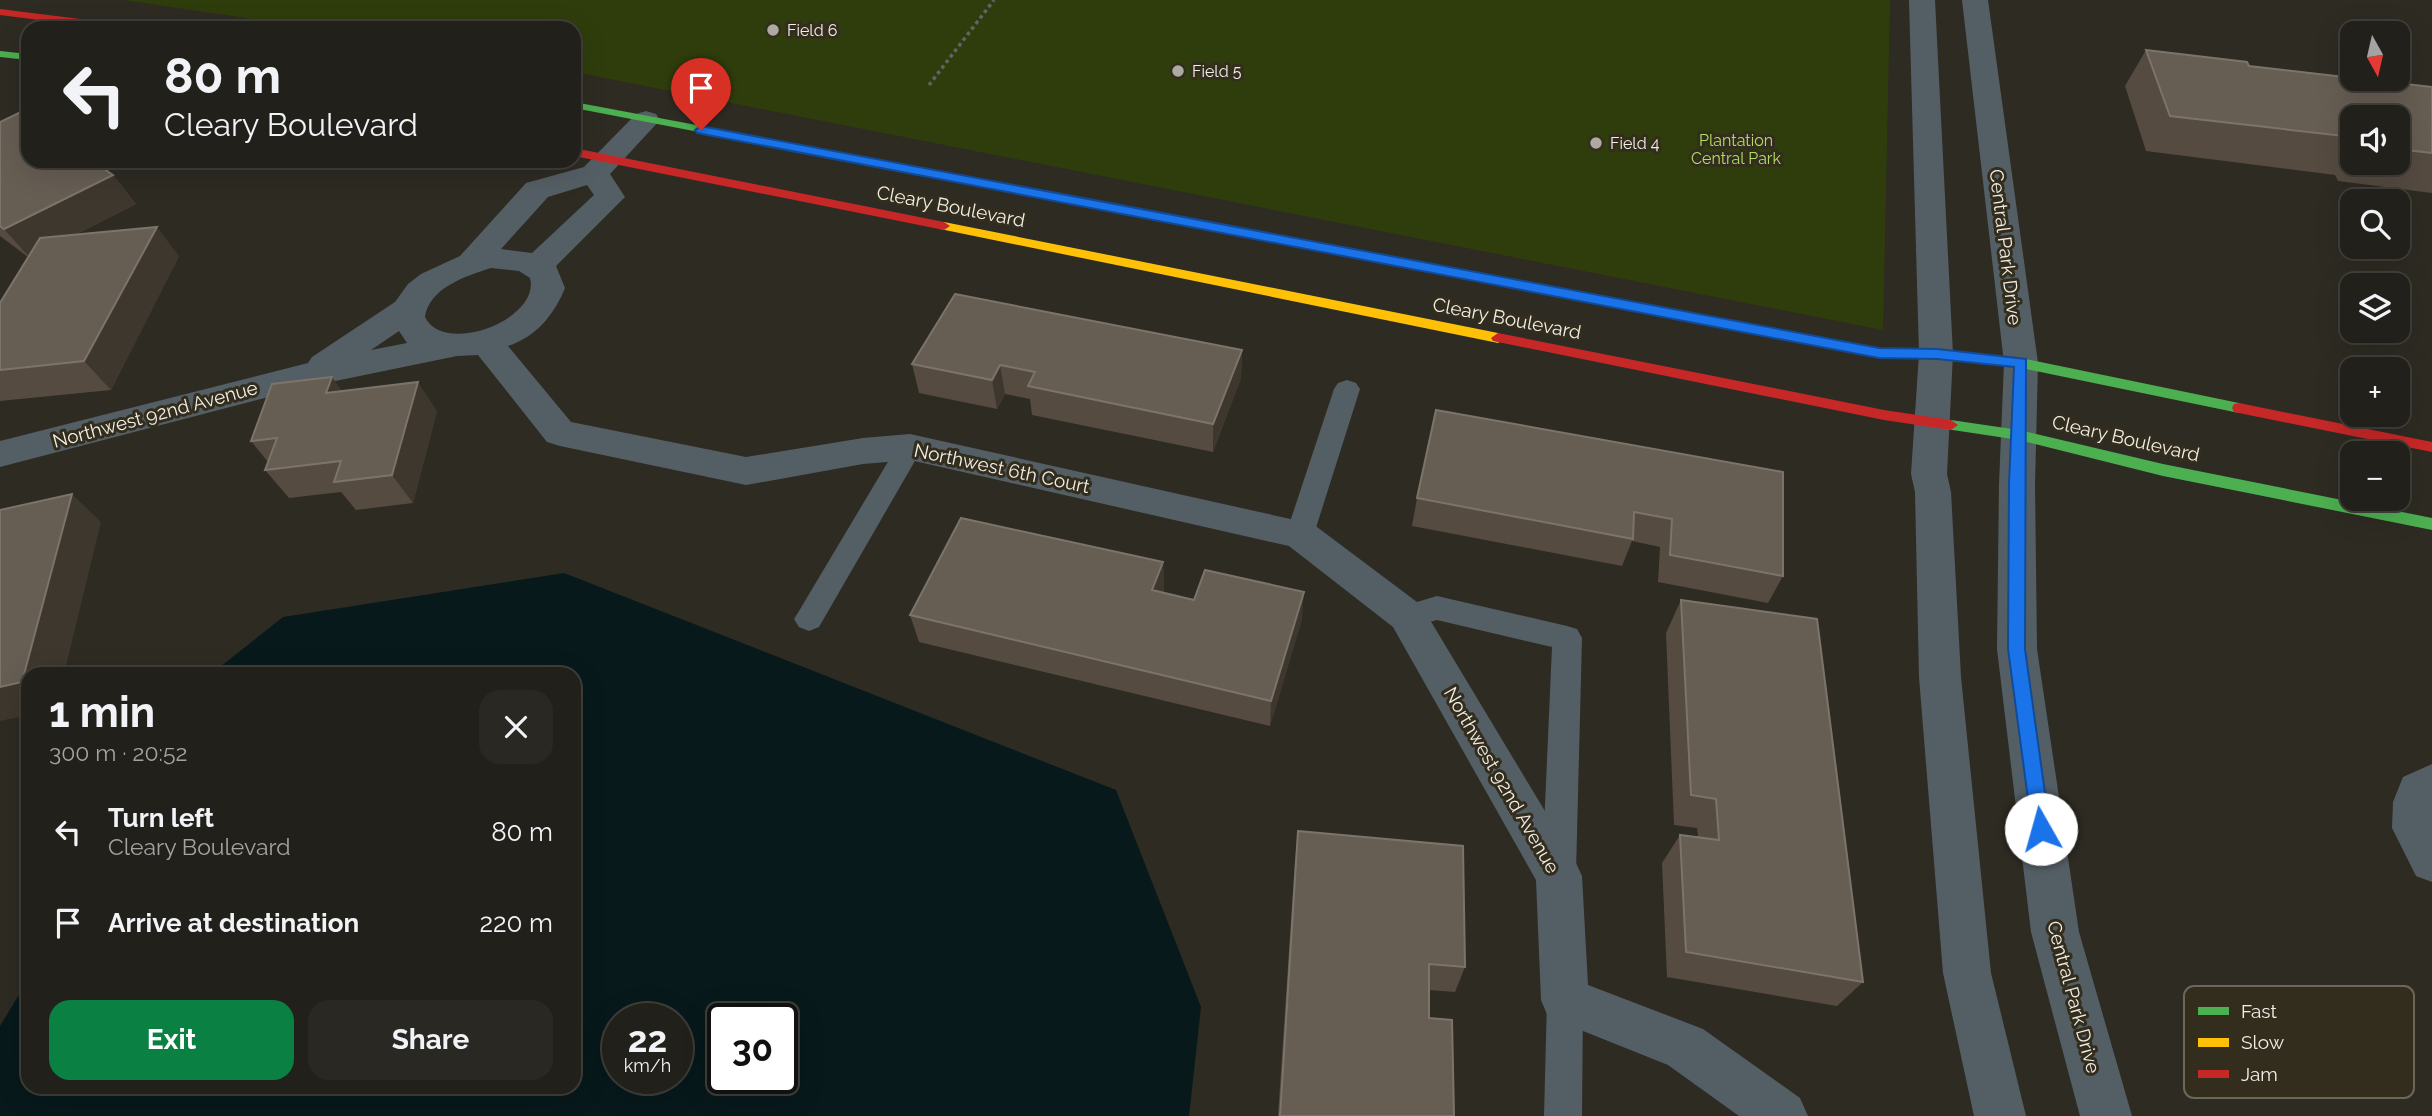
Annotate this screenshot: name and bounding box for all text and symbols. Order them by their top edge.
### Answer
place label: Field 6 [787,21,837,40]
north arrow [2340,21,2410,91]
map controls [2340,21,2410,511]
marker: Field 6 [765,22,781,38]
text: 80 m [164,47,281,104]
icon: left [49,49,140,140]
pin [671,58,731,130]
place label: Field 5 [1192,62,1242,81]
marker: Field 5 [1170,63,1186,79]
icon: arrive [682,69,720,107]
button: sound [2340,105,2410,175]
text: Cleary Boulevard [164,106,418,143]
park label: Plantation Central Park [1691,131,1781,168]
place label: Field 4 [1610,134,1660,153]
marker: Field 4 [1588,135,1604,151]
street label: Central Park Drive [1986,168,2026,326]
street label: Cleary Boulevard [875,181,1027,231]
button: search [2340,189,2410,259]
button: layers [2340,273,2410,343]
street label: Cleary Boulevard [1431,293,1583,343]
button: + [2340,357,2410,427]
street label: Northwest 92nd Avenue [50,376,260,452]
street label: Cleary Boulevard [2050,410,2202,466]
street label: Northwest 6th Court [912,439,1092,497]
button: − [2340,441,2410,511]
street label: Northwest 92nd Avenue [1440,683,1564,877]
text: 1 min [49,688,155,737]
button: close [479,690,553,764]
text: 300 m · 20:52 [49,739,187,766]
position arrow [2004,792,2078,866]
text: Turn left [108,803,214,833]
icon: left [49,813,87,851]
text: 80 m [491,817,553,847]
text: Cleary Boulevard [108,833,291,860]
icon: arrive [49,904,87,942]
text: Arrive at destination [108,908,359,938]
text: 220 m [479,908,553,938]
street label: Central Park Drive [2043,918,2105,1076]
legend [2184,986,2414,1098]
button: Exit [49,1000,294,1080]
button: Share [308,1000,553,1080]
text: Fast [2241,1000,2277,1022]
speed limit sign: 30 [707,1003,798,1094]
text: 22 [628,1019,667,1060]
text: Slow [2241,1031,2285,1053]
text: km/h [624,1055,671,1076]
text: Jam [2241,1063,2278,1085]

